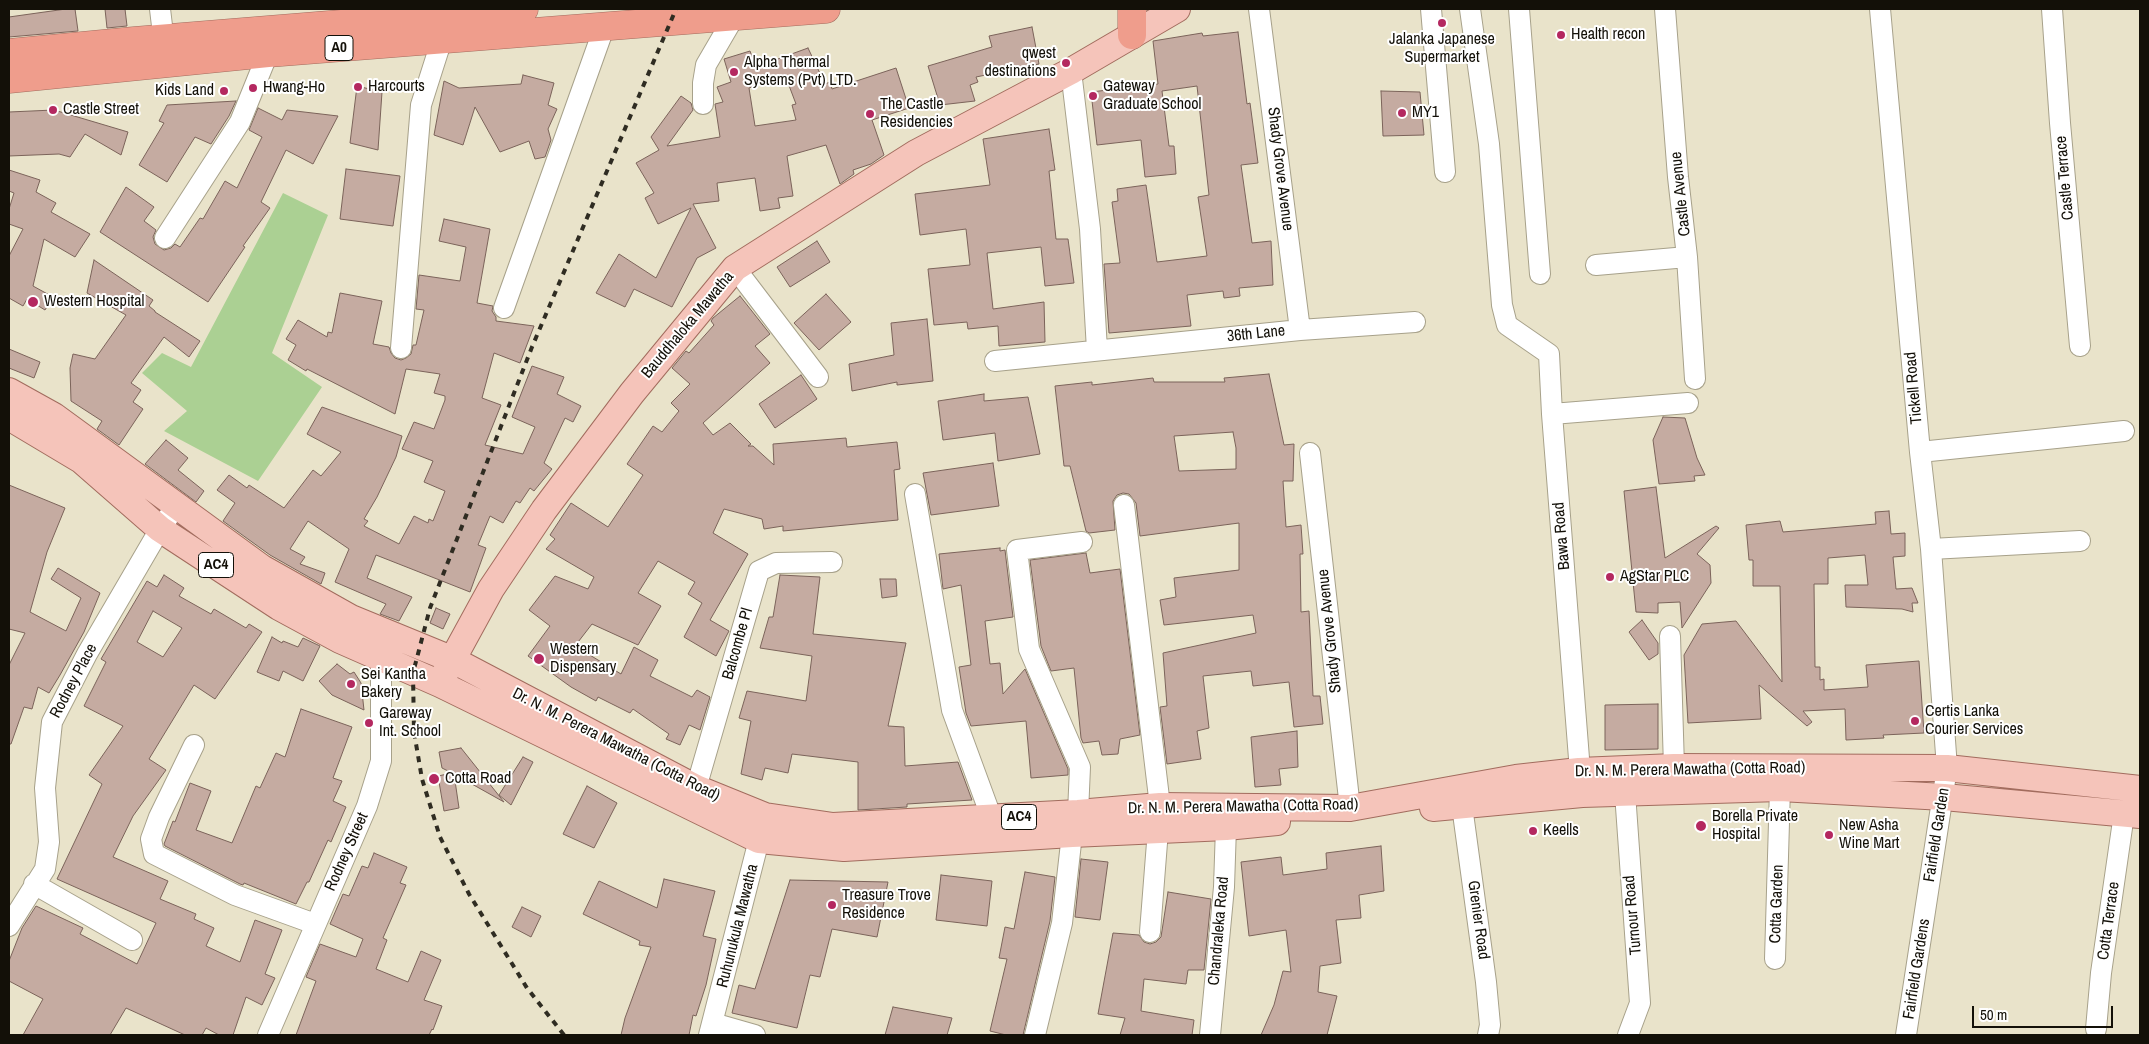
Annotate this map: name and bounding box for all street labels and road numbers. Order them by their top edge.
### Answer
road number: A0 [325,36,353,60]
street label: Shady Grove Avenue [1263,106,1297,232]
street label: Castle Terrace [2052,135,2078,221]
street label: Castle Avenue [1667,151,1695,237]
street label: Bauddhaloka Mawatha [638,268,738,382]
street label: 36th Lane [1226,321,1286,347]
street label: Tickell Road [1901,351,1927,425]
street label: Bawa Road [1549,501,1575,571]
road number: AC4 [198,552,234,578]
street label: Shady Grove Avenue [1314,568,1346,694]
street label: Balcombe Pl [719,606,757,682]
street label: Rodney Place [46,640,102,722]
street label: Dr. N. M. Perera Mawatha (Cotta Road) [509,684,723,806]
street label: Dr. N. M. Perera Mawatha (Cotta Road) [1575,758,1805,782]
street label: Fairfield Garden [1920,787,1954,883]
street label: Dr. N. M. Perera Mawatha (Cotta Road) [1128,795,1358,819]
road number: AC4 [1002,804,1036,830]
street label: Rodney Street [321,810,373,894]
street label: Ruhunukula Mawatha [713,862,763,990]
street label: Cotta Garden [1766,864,1788,944]
street label: Turnour Road [1620,874,1646,956]
street label: Chandraleka Road [1205,876,1233,986]
street label: Grenier Road [1463,879,1493,961]
street label: Cotta Terrace [2094,881,2124,961]
street label: Fairfield Gardens [1900,917,1934,1021]

